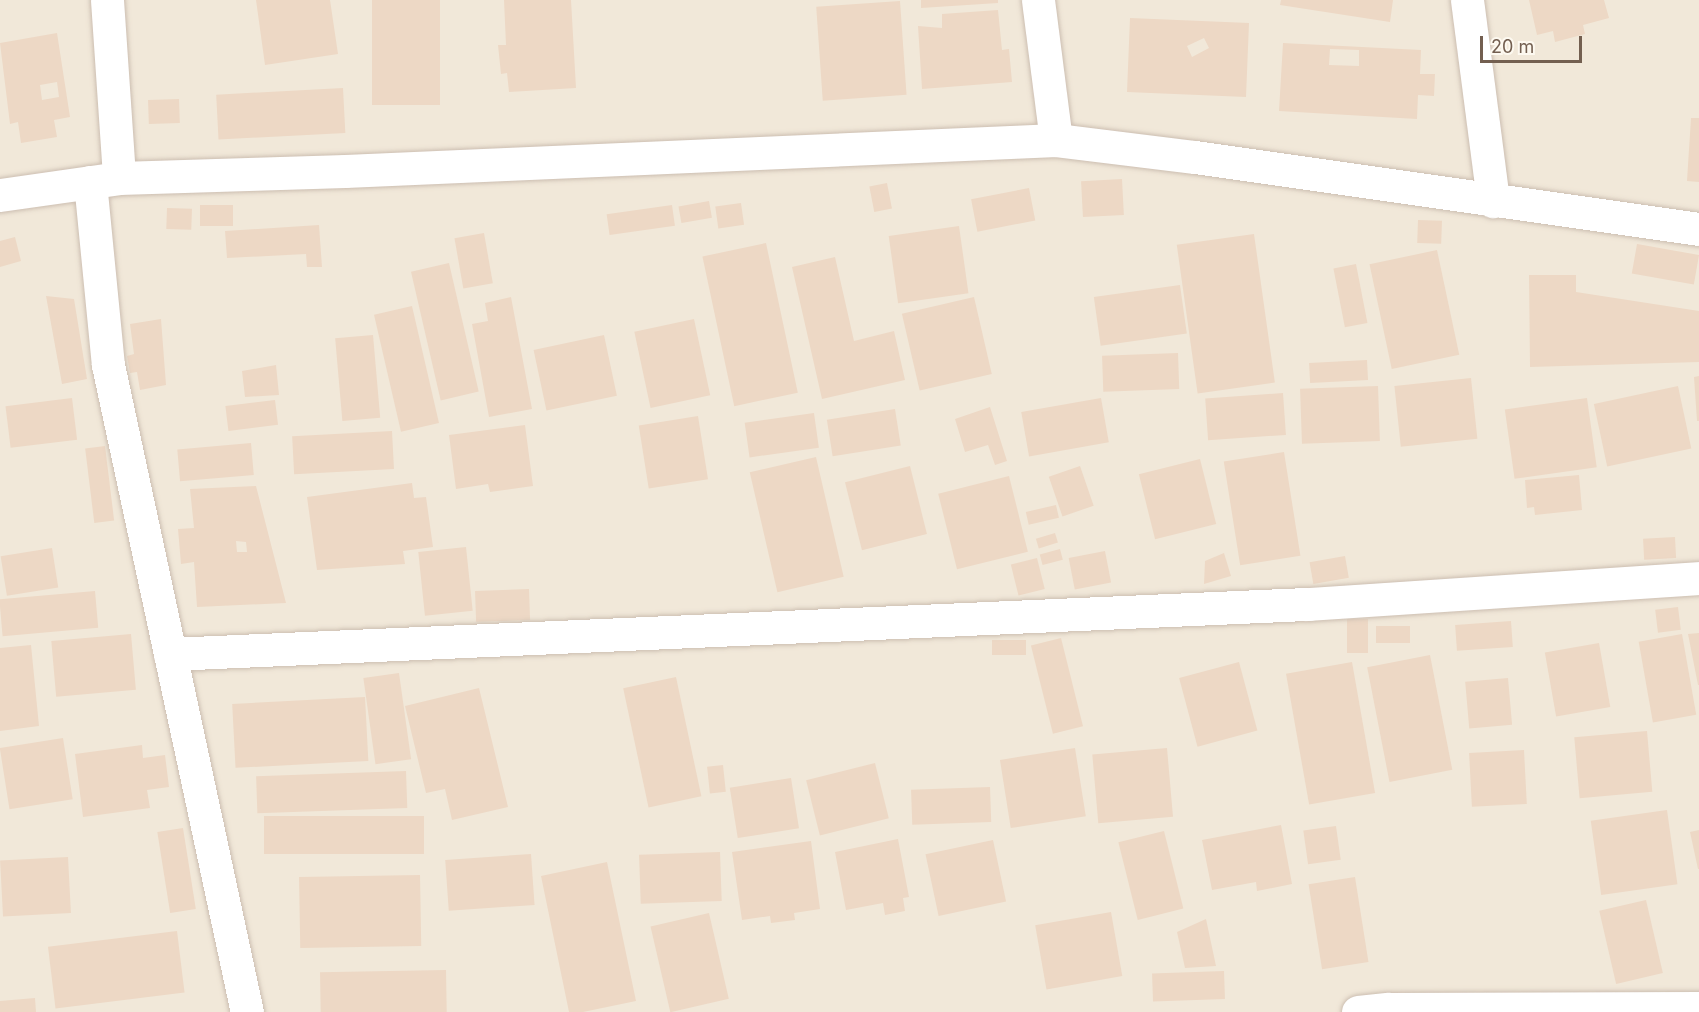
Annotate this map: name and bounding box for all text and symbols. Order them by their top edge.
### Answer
scale bar [1483,24,1585,62]
text: 20 m [1491,36,1534,57]

